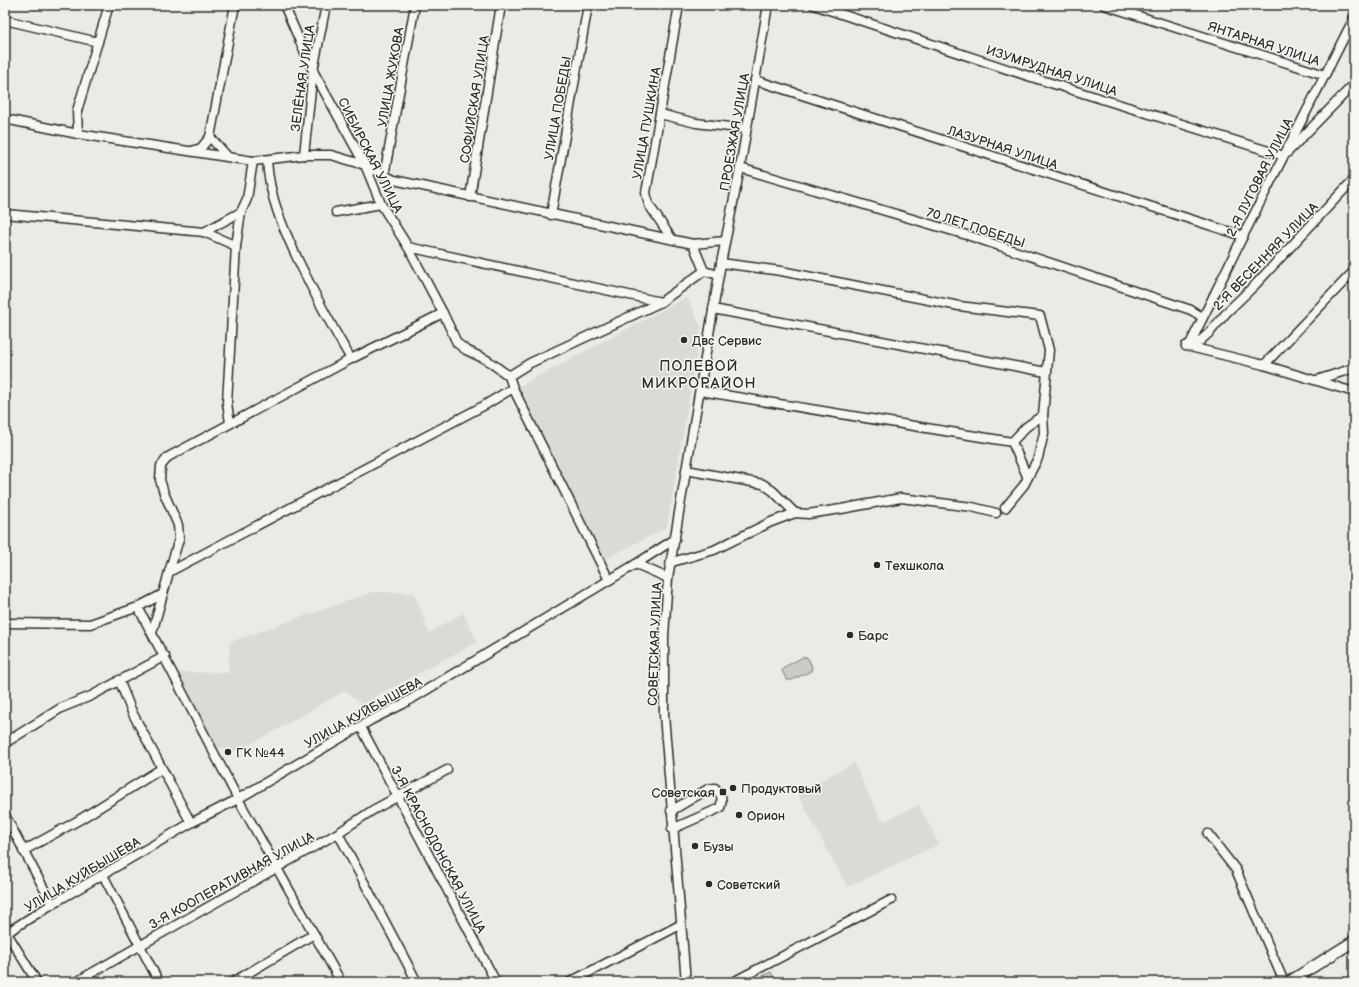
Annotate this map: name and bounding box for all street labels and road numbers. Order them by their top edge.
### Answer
street label: ЯНТАРНАЯ УЛИЦА [1206,18,1322,70]
street label: ЗЕЛЁНАЯ УЛИЦА [288,24,318,132]
street label: УЛИЦА ЖУКОВА [374,26,408,128]
street label: СОФИЙСКАЯ УЛИЦА [457,34,493,164]
street label: ИЗУМРУДНАЯ УЛИЦА [984,42,1119,100]
street label: УЛИЦА ПОБЕДЫ [541,55,575,161]
street label: УЛИЦА ПУШКИНА [629,65,665,181]
street label: ПРОЕЗЖАЯ УЛИЦА [717,72,753,192]
street label: СИБИРСКАЯ УЛИЦА [334,95,406,216]
street label: 2-Я ЛУГОВАЯ УЛИЦА [1223,116,1297,239]
street label: ЛАЗУРНАЯ УЛИЦА [945,122,1060,173]
street label: 2-Я ВЕСЕННЯЯ УЛИЦА [1210,199,1322,314]
street label: 70 ЛЕТ ПОБЕДЫ [924,204,1027,251]
street label: СОВЕТСКАЯ УЛИЦА [645,582,665,706]
street label: УЛИЦА КУЙБЫШЕВА [302,674,425,752]
street label: 3-Я КРАСНОДОНСКАЯ УЛИЦА [387,763,489,936]
street label: 3-Я КООПЕРАТИВНАЯ УЛИЦА [146,829,317,933]
street label: УЛИЦА КУЙБЫШЕВА [22,834,143,916]

